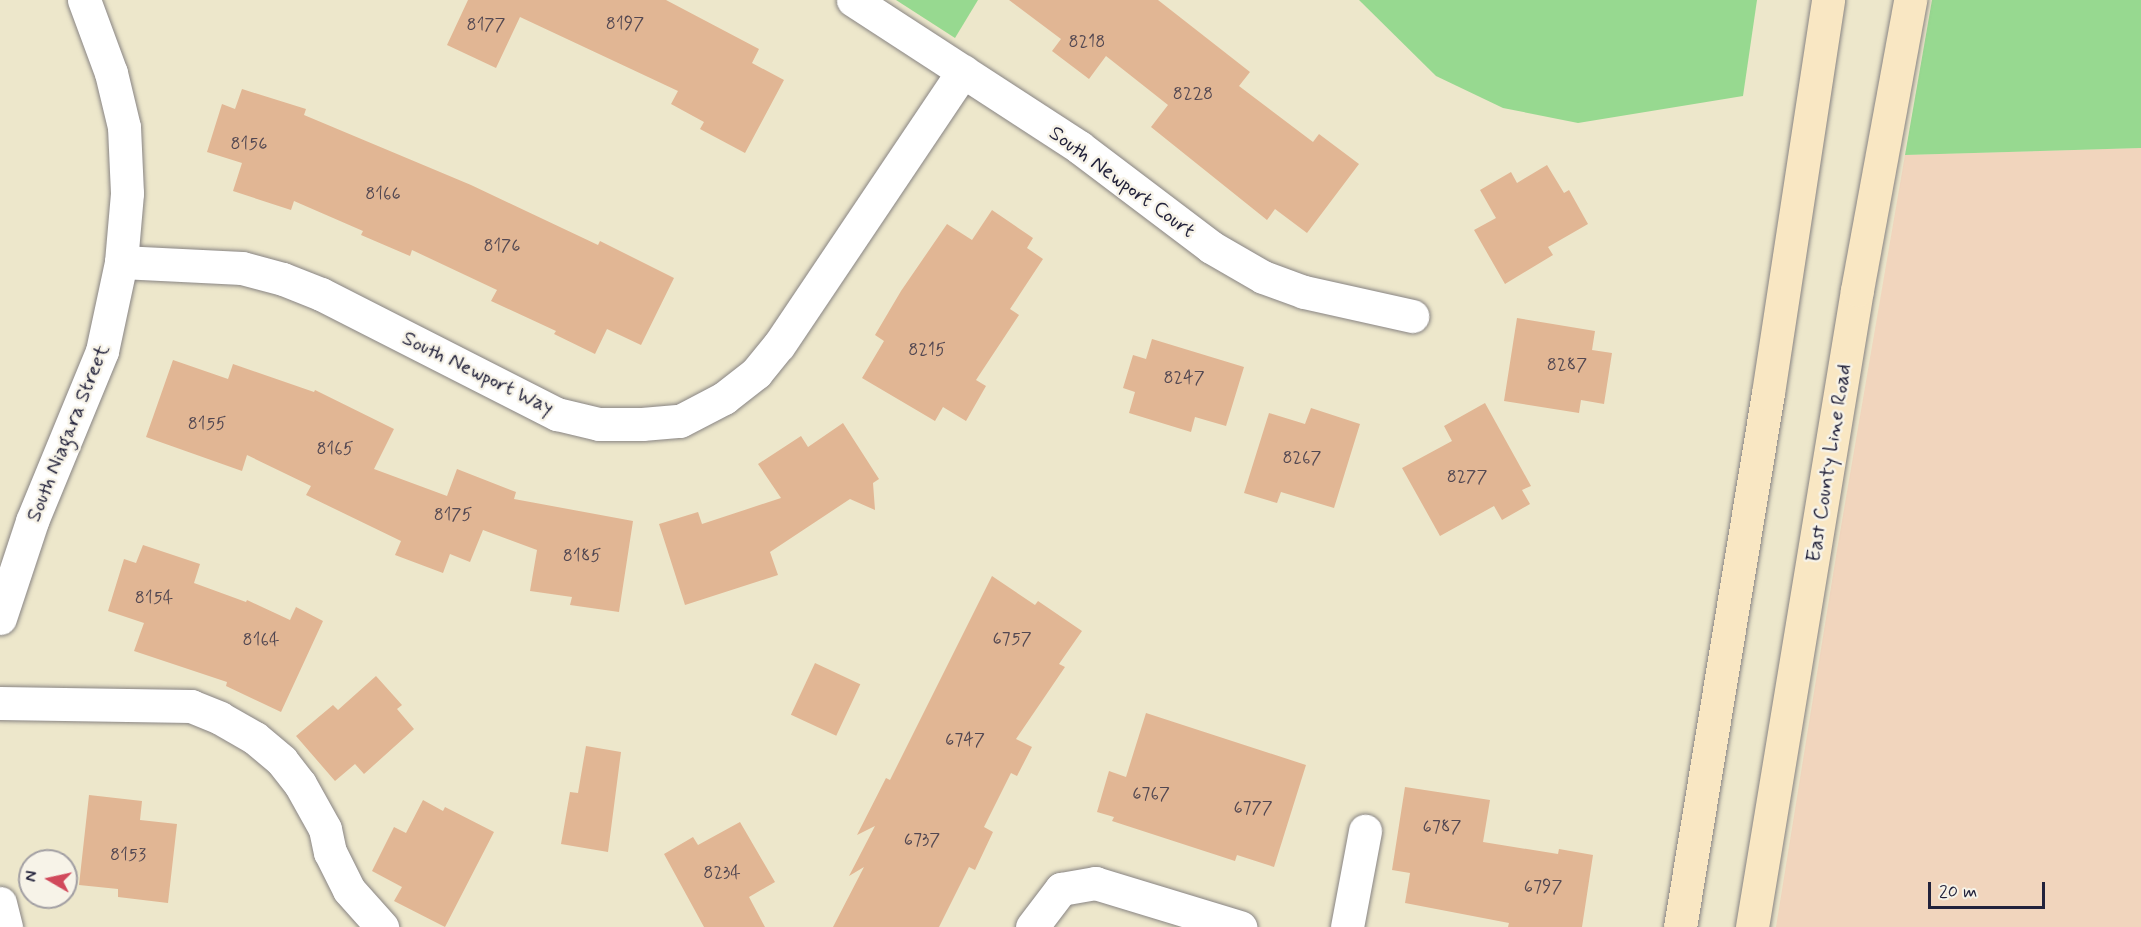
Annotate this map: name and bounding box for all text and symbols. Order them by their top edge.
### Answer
house number: 8197 [606,13,644,35]
house number: 8177 [467,14,505,36]
house number: 8218 [1069,31,1105,53]
house number: 8228 [1173,83,1213,105]
street label: South Newport Court [1042,119,1202,245]
house number: 8156 [230,133,268,155]
house number: 8166 [365,183,401,205]
house number: 8176 [483,235,521,257]
street label: South Newport Way [397,325,559,421]
house number: 8215 [908,339,946,361]
street label: South Niagara Street [21,341,115,525]
house number: 8287 [1547,354,1587,376]
street label: East County Line Road [1801,363,1857,563]
house number: 8247 [1163,367,1205,389]
house number: 8155 [188,413,226,435]
house number: 8165 [316,438,354,460]
house number: 8267 [1282,447,1322,469]
house number: 8277 [1447,466,1487,488]
house number: 8175 [434,504,472,526]
house number: 8185 [563,545,601,567]
house number: 8154 [135,587,173,609]
house number: 6757 [992,628,1032,650]
house number: 8164 [243,629,279,651]
house number: 6747 [945,729,985,751]
house number: 6767 [1132,783,1170,805]
house number: 6777 [1233,797,1273,819]
house number: 6787 [1423,816,1461,838]
house number: 6737 [904,829,940,851]
house number: 8153 [110,844,146,866]
north arrow [18,849,78,909]
house number: 8234 [703,862,741,884]
text: N [20,870,43,883]
scale bar [1931,870,2048,908]
house number: 6797 [1524,876,1562,898]
text: 20 m [1939,880,1977,904]

